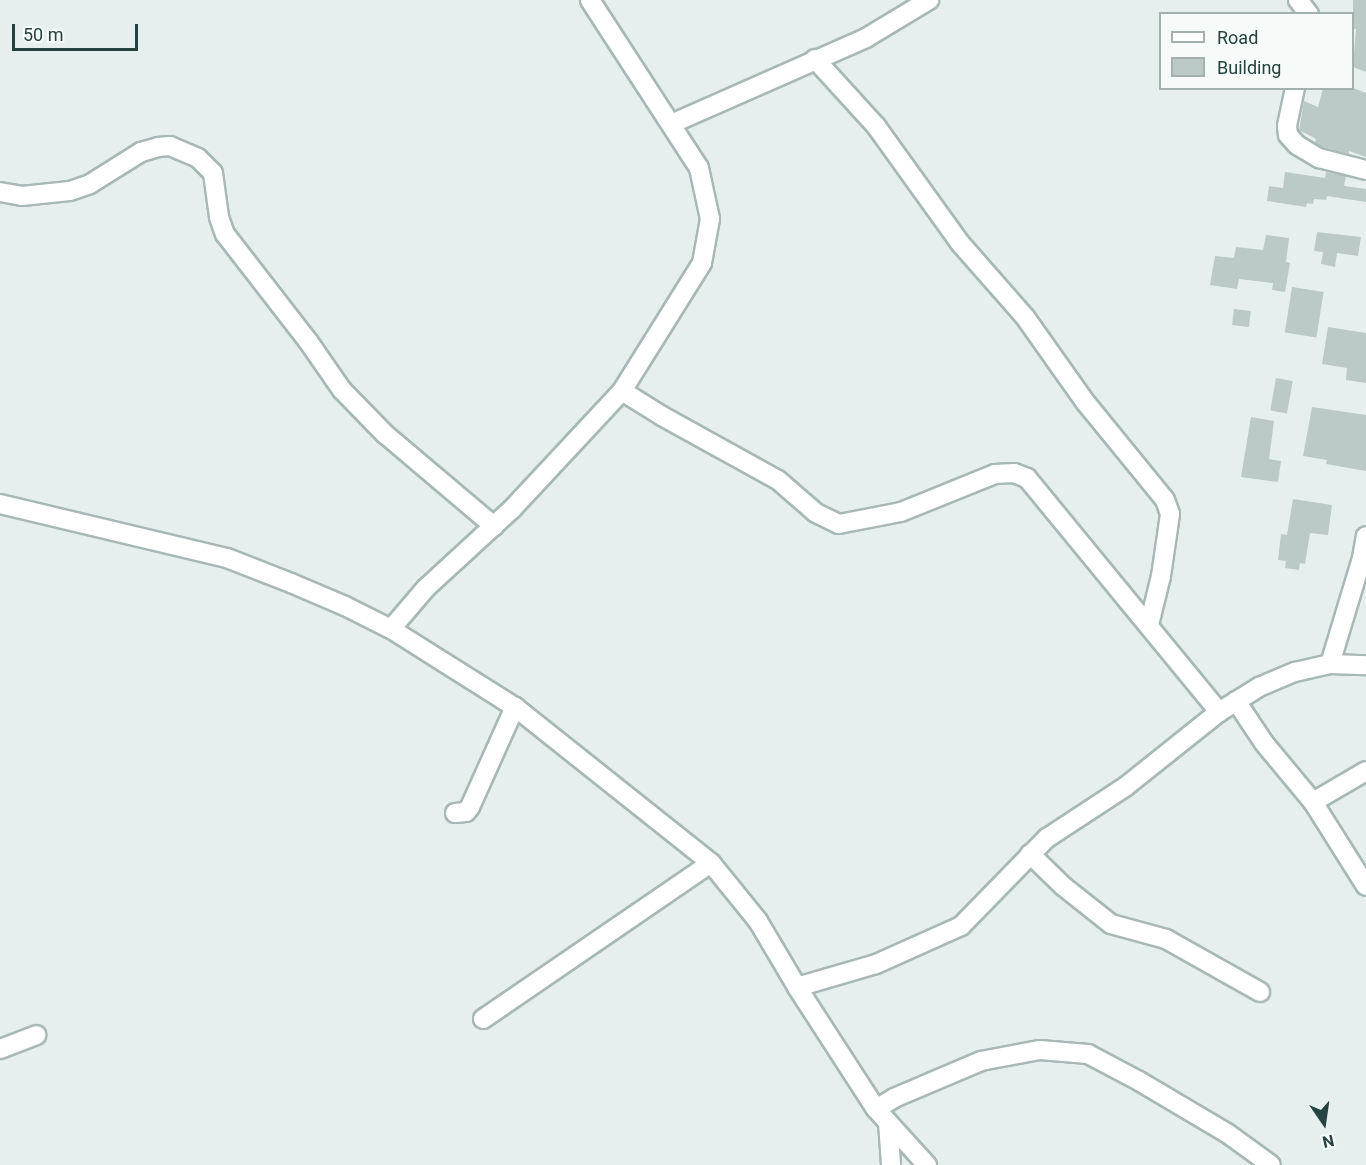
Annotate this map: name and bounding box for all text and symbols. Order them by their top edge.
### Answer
scale bar [15,12,141,50]
legend [1159,12,1354,90]
text: 50 m [23,24,63,45]
text: Road [1217,27,1258,48]
text: Building [1217,57,1281,78]
north arrow [1294,1093,1354,1153]
text: N [1321,1130,1336,1152]

